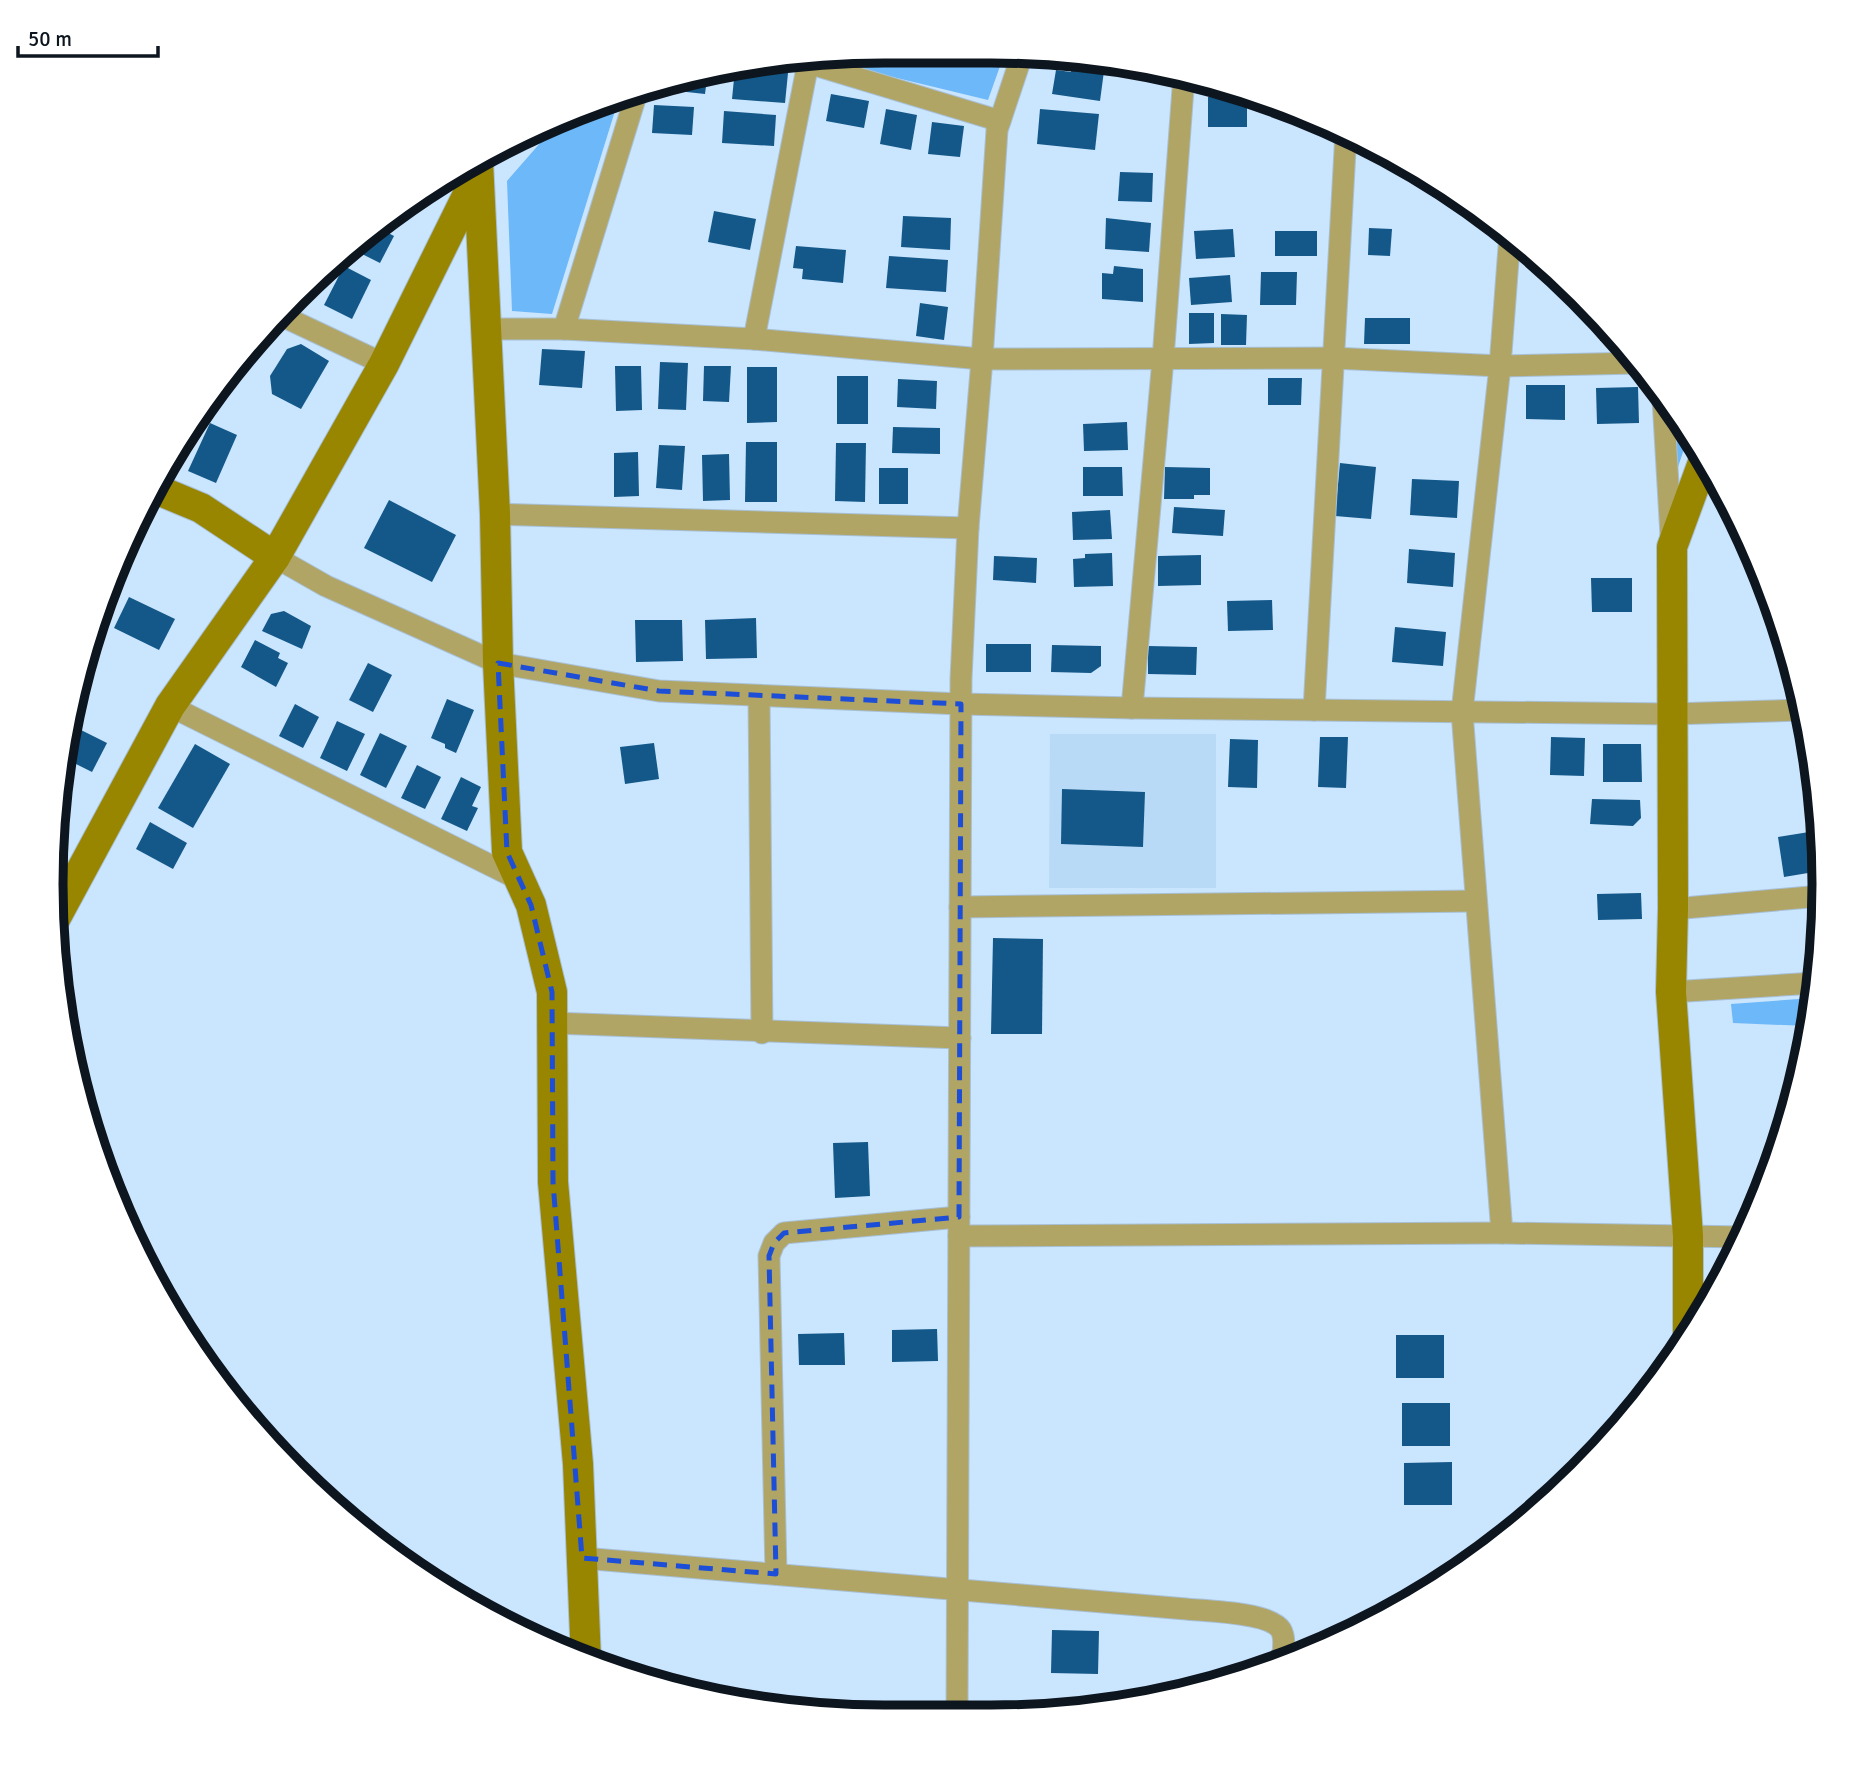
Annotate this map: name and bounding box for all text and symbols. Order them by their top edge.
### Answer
scale bar [18,14,158,58]
text: 50 m [28,26,72,52]

